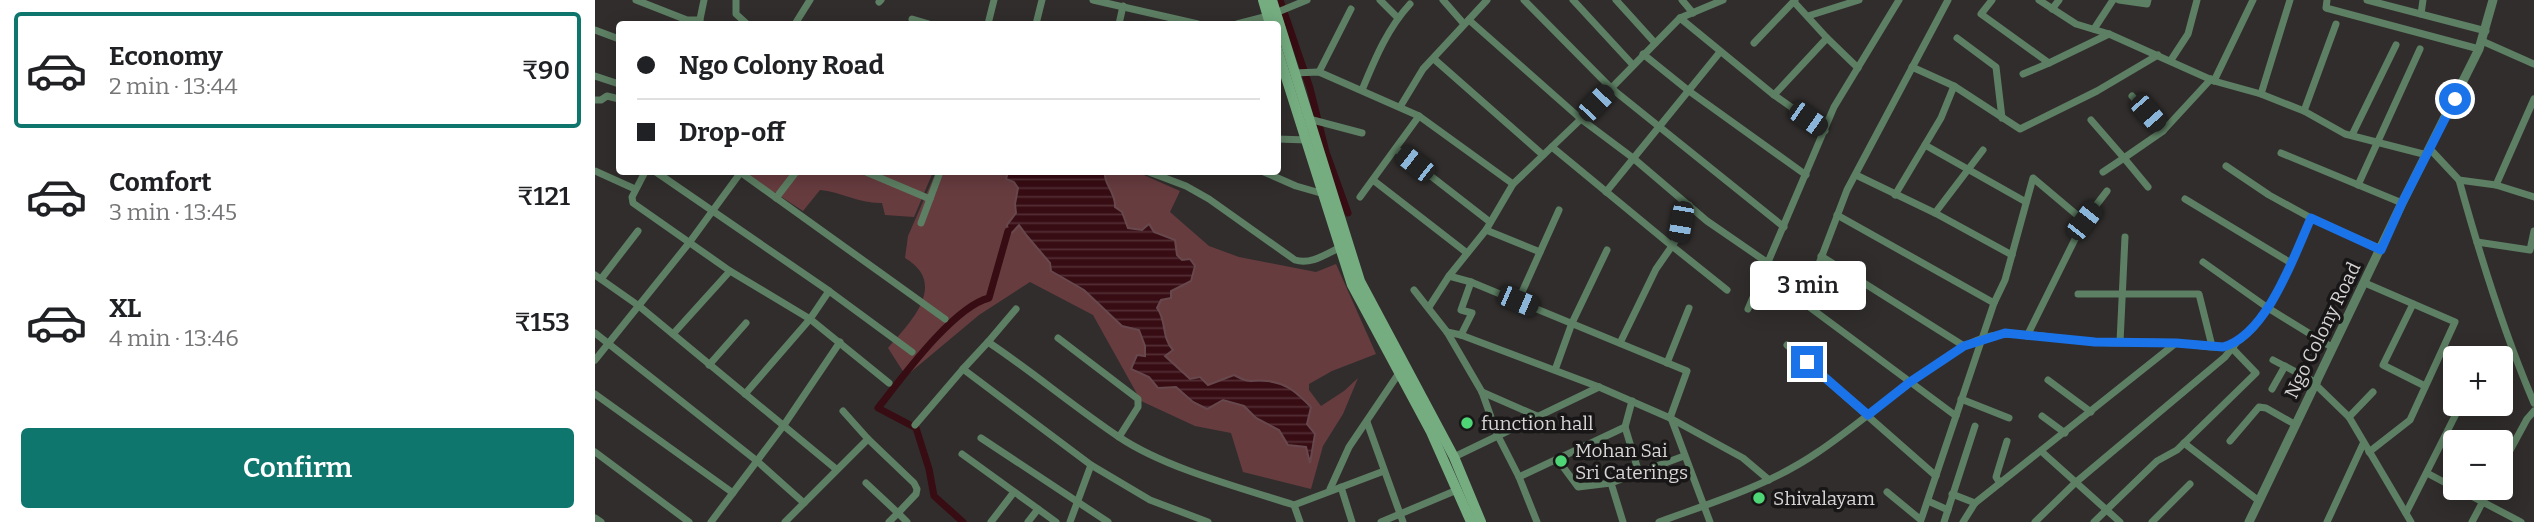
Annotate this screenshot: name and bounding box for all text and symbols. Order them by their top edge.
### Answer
icon: car [25,39,88,102]
text: Economy [109,41,223,72]
text: Ngo Colony Road [679,50,884,81]
text: ₹90 [522,55,570,86]
text: 2 min · 13:44 [109,72,238,100]
car [1574,81,1619,125]
route start [2439,83,2471,115]
car [2127,90,2170,136]
car [1785,98,1832,140]
text: Drop-off [679,117,785,148]
car [1392,143,1439,185]
icon: car [25,165,88,228]
text: Comfort [109,167,212,198]
text: ₹121 [517,181,570,212]
text: 3 min · 13:45 [109,198,237,226]
car [2063,198,2106,244]
car [1668,199,1695,245]
street label: Ngo Colony Road [2279,258,2365,402]
callout: 3 min [1749,260,1865,310]
text: 3 min [1777,271,1839,299]
car [1495,283,1542,319]
icon: car [25,291,88,354]
text: XL [109,293,141,324]
text: ₹153 [514,307,570,338]
text: 4 min · 13:46 [109,324,239,352]
route end [1791,346,1823,378]
map controls [2443,346,2513,500]
button: + [2443,346,2513,416]
place label: function hall [1481,412,1593,435]
marker: function hall [1459,415,1475,431]
button: Confirm [21,428,574,508]
button: − [2443,430,2513,500]
place label: Mohan Sai Sri Caterings [1575,439,1688,484]
marker: Mohan Sai Sri Caterings [1553,453,1569,469]
place label: Shivalayam [1773,487,1875,510]
marker: Shivalayam [1751,490,1767,506]

